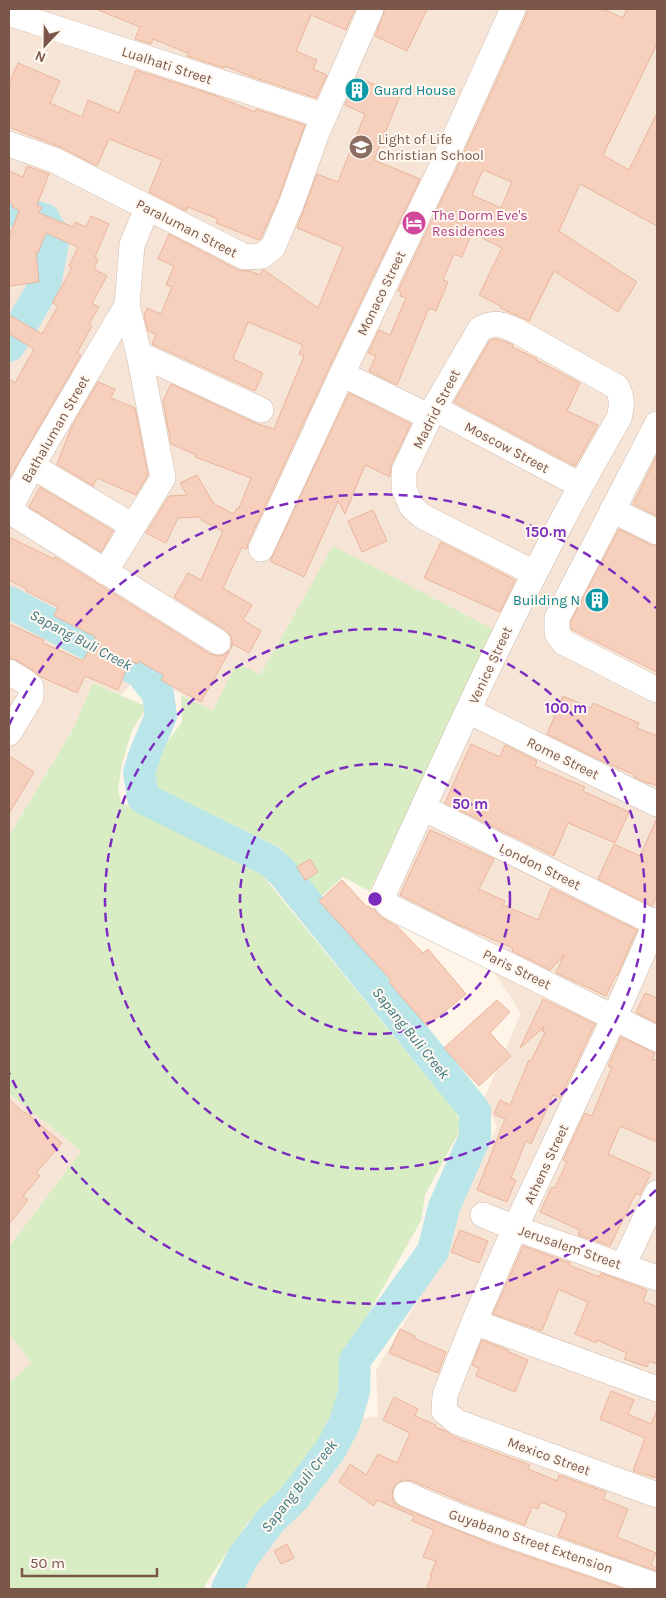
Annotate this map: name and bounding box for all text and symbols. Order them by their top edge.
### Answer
north arrow [20,20,70,70]
street label: Lualhati Street [120,43,214,88]
text: N [32,47,48,66]
building icon: Guard House [344,77,370,103]
place label: Guard House [374,82,456,99]
place label: Light of Life Christian School [378,131,484,164]
school or university icon: Light of Life Christian School [348,134,374,160]
street label: Paraluman Street [133,196,240,261]
place label: The Dorm Eve's Residences [432,207,528,240]
hotel icon: The Dorm Eve's Residences [401,210,427,236]
street label: Monaco Street [354,248,409,338]
street label: Madrid Street [409,367,464,452]
street label: Bathaluman Street [18,373,93,486]
street label: Moscow Street [461,418,552,477]
text: 150 m [525,523,567,541]
building icon: Building N [584,587,610,613]
place label: Building N [513,592,580,609]
water label: Sapang Buli Creek [27,606,135,675]
street label: Venice Street [465,624,516,707]
text: 100 m [545,699,587,717]
street label: Rome Street [524,734,602,783]
text: 50 m [452,795,488,813]
street label: London Street [496,839,583,894]
centre of rings [366,890,384,908]
street label: Paris Street [480,946,554,993]
water label: Sapang Buli Creek [369,983,454,1083]
street label: Athens Street [520,1121,572,1207]
street label: Jerusalem Street [516,1222,623,1273]
street label: Mexico Street [505,1434,593,1479]
water label: Sapang Buli Creek [257,1436,341,1536]
street label: Guyabano Street Extension [447,1505,615,1578]
scale bar [22,1546,158,1578]
text: 50 m [30,1554,65,1572]

